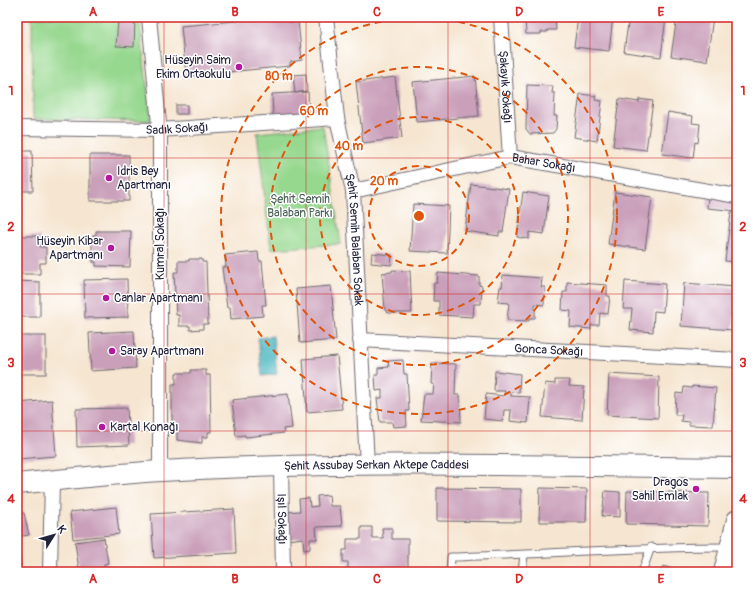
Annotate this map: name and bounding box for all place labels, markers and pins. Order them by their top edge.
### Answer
place label: Hüseyin Saim Ekim Ortaokulu [156,53,231,82]
marker: Hüseyin Saim Ekim Ortaokulu [234,62,244,72]
place label: Idris Bey Apartmanı [117,164,171,193]
marker: Idris Bey Apartmanı [104,173,114,183]
centre of rings [412,209,426,223]
place label: Hüseyin Kibar Apartmanı [36,234,104,263]
marker: Hüseyin Kibar Apartmanı [106,243,116,253]
place label: Canlar Apartmanı [114,291,203,306]
marker: Canlar Apartmanı [101,293,111,303]
place label: Saray Apartmanı [120,344,204,359]
marker: Saray Apartmanı [107,346,117,356]
place label: Kartal Konağı [110,420,178,435]
marker: Kartal Konağı [97,422,107,432]
place label: Dragos Sahil Emlak [632,475,689,504]
marker: Dragos Sahil Emlak [691,484,701,494]

